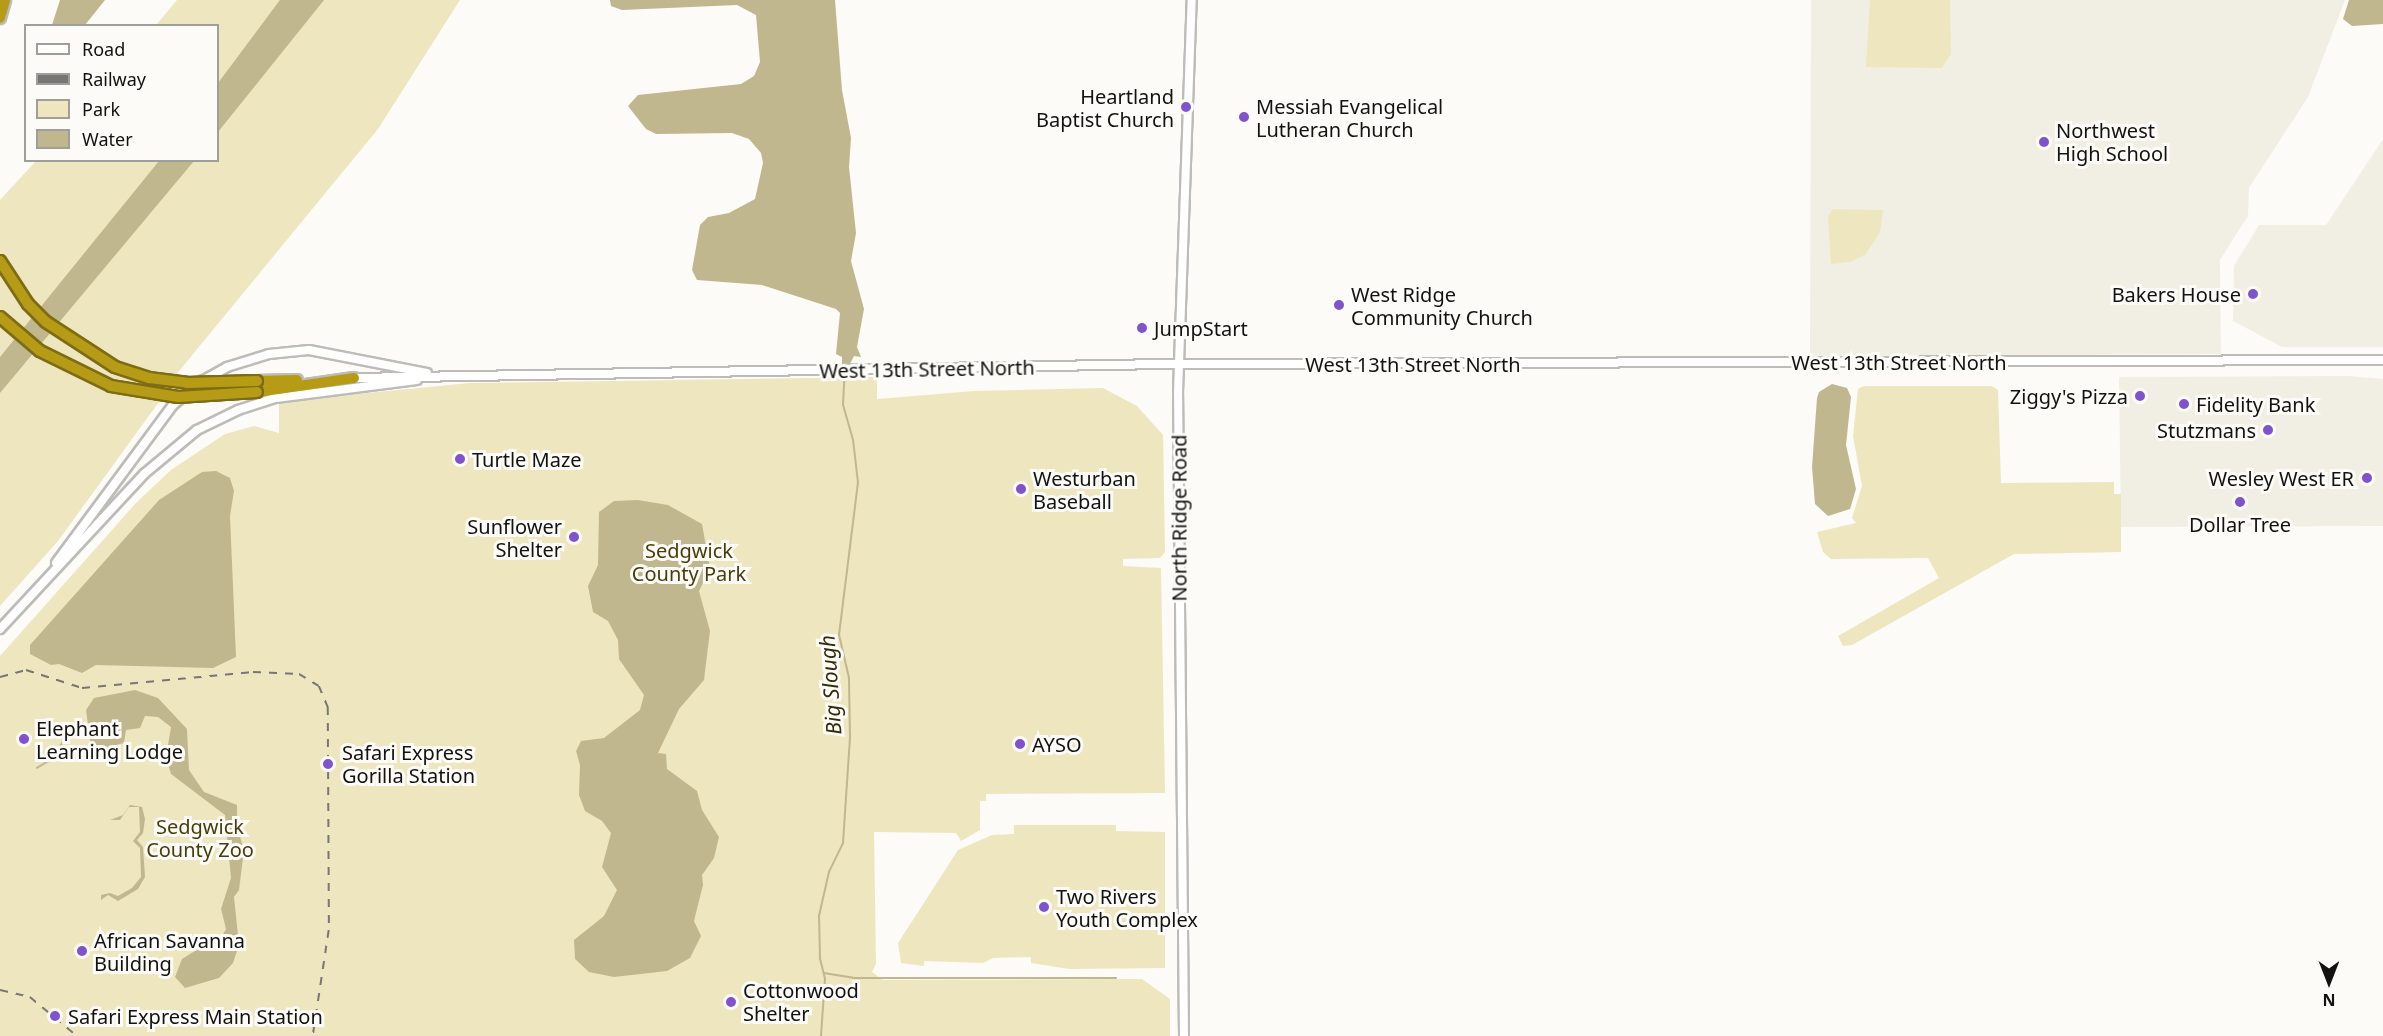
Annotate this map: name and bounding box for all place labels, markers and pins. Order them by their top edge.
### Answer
place label: Heartland Baptist Church [1036,84,1174,131]
place label: Messiah Evangelical Lutheran Church [1256,94,1443,141]
marker: Heartland Baptist Church [1179,100,1193,114]
marker: Messiah Evangelical Lutheran Church [1237,110,1251,124]
place label: Northwest High School [2056,118,2168,165]
marker: Northwest High School [2037,135,2051,149]
place label: West Ridge Community Church [1351,282,1533,329]
place label: Bakers House [2112,282,2241,306]
marker: Bakers House [2246,287,2260,301]
marker: West Ridge Community Church [1332,298,1346,312]
place label: JumpStart [1154,316,1248,340]
marker: JumpStart [1135,321,1149,335]
place label: Ziggy's Pizza [2010,384,2128,408]
marker: Ziggy's Pizza [2133,389,2147,403]
place label: Fidelity Bank [2196,392,2315,416]
marker: Fidelity Bank [2177,397,2191,411]
place label: Stutzmans [2157,418,2256,442]
marker: Stutzmans [2261,423,2275,437]
place label: Turtle Maze [472,447,582,471]
marker: Turtle Maze [453,452,467,466]
place label: Westurban Baseball [1033,466,1136,513]
place label: Wesley West ER [2208,466,2354,490]
marker: Wesley West ER [2358,469,2376,487]
marker: Westurban Baseball [1014,482,1028,496]
marker: Dollar Tree [2233,495,2247,509]
place label: Dollar Tree [2189,512,2291,536]
place label: Sunflower Shelter [467,514,562,561]
marker: Sunflower Shelter [567,530,581,544]
place label: Elephant Learning Lodge [36,716,183,763]
marker: Elephant Learning Lodge [17,732,31,746]
place label: AYSO [1032,732,1081,756]
marker: AYSO [1013,737,1027,751]
place label: Safari Express Gorilla Station [342,740,475,787]
marker: Safari Express Gorilla Station [319,755,337,773]
place label: Two Rivers Youth Complex [1056,884,1198,931]
marker: Two Rivers Youth Complex [1037,900,1051,914]
place label: African Savanna Building [94,928,245,975]
marker: African Savanna Building [75,944,89,958]
place label: Cottonwood Shelter [743,978,859,1025]
marker: Cottonwood Shelter [724,995,738,1009]
place label: Safari Express Main Station [68,1004,323,1028]
marker: Safari Express Main Station [46,1007,64,1025]

